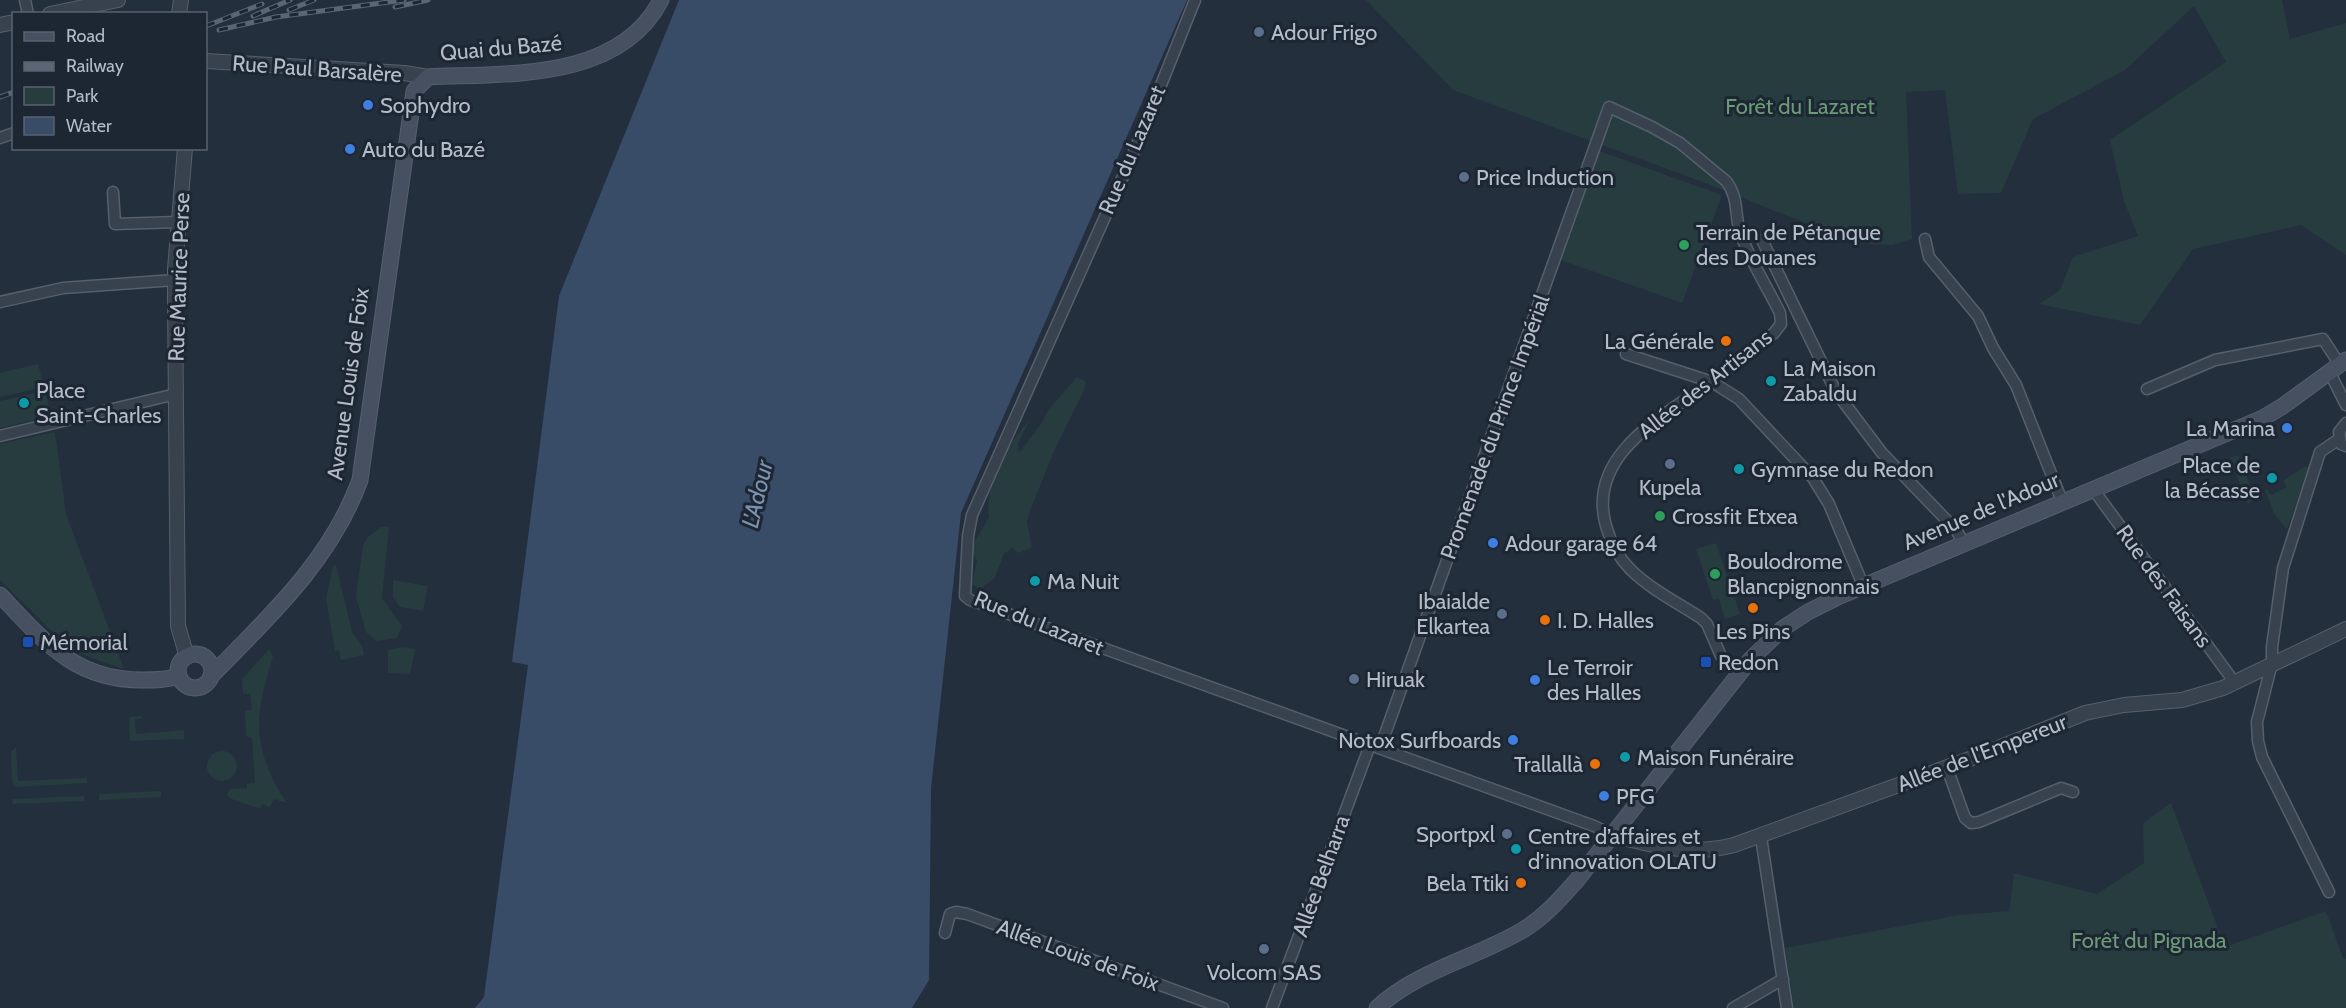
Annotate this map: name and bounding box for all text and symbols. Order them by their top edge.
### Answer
legend [12,12,207,150]
place label: Adour Frigo [1271,19,1377,46]
text: Road [66,25,105,47]
marker: Adour Frigo [1252,25,1266,39]
street label: Quai du Bazé [439,29,563,67]
street label: Rue Paul Barsalère [231,50,403,88]
text: Railway [66,55,124,77]
street label: Rue du Lazaret [1093,81,1171,218]
text: Park [66,85,99,107]
place label: Sophydro [380,92,471,119]
park label: Forêt du Lazaret [1725,93,1875,120]
marker: Sophydro [361,98,375,112]
text: Water [66,115,112,137]
place label: Auto du Bazé [362,136,485,163]
marker: Auto du Bazé [343,142,357,156]
place label: Price Induction [1476,164,1614,191]
marker: Price Induction [1457,170,1471,184]
street label: Rue Maurice Perse [163,192,195,362]
place label: Terrain de Pétanque des Douanes [1696,219,1881,271]
marker: Terrain de Pétanque des Douanes [1677,238,1691,252]
street label: Avenue Louis de Foix [321,285,375,482]
street label: Promenade du Prince Impérial [1434,290,1556,563]
street label: Allée des Artisans [1633,323,1777,445]
place label: La Générale [1604,328,1714,355]
marker: La Générale [1719,334,1733,348]
place label: La Maison Zabaldu [1783,355,1876,407]
marker: La Maison Zabaldu [1764,374,1778,388]
place label: Place Saint-Charles [36,377,161,429]
marker: Place Saint-Charles [17,396,31,410]
place label: La Marina [2186,415,2275,442]
marker: La Marina [2280,421,2294,435]
place label: Place de la Bécasse [2165,452,2260,504]
water label: L'Adour [735,456,779,531]
place label: Gymnase du Redon [1751,456,1933,483]
marker: Kupela [1663,457,1677,471]
marker: Gymnase du Redon [1732,462,1746,476]
street label: Avenue de l'Adour [1899,466,2063,556]
marker: Place de la Bécasse [2265,471,2279,485]
place label: Kupela [1639,474,1702,501]
place label: Crossfit Etxea [1672,503,1798,530]
marker: Crossfit Etxea [1653,509,1667,523]
street label: Rue des Faisans [2111,519,2217,653]
place label: Adour garage 64 [1505,530,1658,557]
marker: Adour garage 64 [1486,536,1500,550]
place label: Boulodrome Blancpignonnais [1727,548,1879,600]
marker: Boulodrome Blancpignonnais [1708,567,1722,581]
place label: Ma Nuit [1047,568,1120,595]
marker: Ma Nuit [1028,574,1042,588]
street label: Rue du Lazaret [970,585,1108,661]
place label: Ibaialde Elkartea [1416,588,1490,640]
marker: Les Pins [1746,601,1760,615]
marker: Ibaialde Elkartea [1495,607,1509,621]
place label: I. D. Halles [1557,607,1654,634]
marker: I. D. Halles [1538,613,1552,627]
place label: Les Pins [1716,618,1790,645]
place label: Mémorial [40,629,128,656]
marker: Mémorial [21,635,35,649]
place label: Redon [1718,649,1779,676]
place label: Le Terroir des Halles [1547,654,1641,706]
marker: Redon [1699,655,1713,669]
place label: Hiruak [1366,666,1425,693]
marker: Hiruak [1347,672,1361,686]
marker: Le Terroir des Halles [1528,673,1542,687]
street label: Allée de l'Empereur [1893,708,2071,798]
place label: Notox Surfboards [1338,727,1501,754]
marker: Notox Surfboards [1506,733,1520,747]
place label: Maison Funéraire [1637,744,1794,771]
marker: Maison Funéraire [1618,750,1632,764]
place label: Trallallà [1514,751,1583,778]
marker: Trallallà [1588,757,1602,771]
place label: PFG [1616,783,1655,810]
marker: PFG [1597,789,1611,803]
street label: Allée Belharra [1287,811,1356,941]
place label: Sportpxl [1416,821,1496,848]
place label: Centre d’affaires et d’innovation OLATU [1528,823,1717,875]
marker: Sportpxl [1500,827,1514,841]
marker: Centre d’affaires et d’innovation OLATU [1509,842,1523,856]
place label: Bela Ttiki [1426,870,1509,897]
marker: Bela Ttiki [1514,876,1528,890]
street label: Allée Louis de Foix [993,913,1163,997]
park label: Forêt du Pignada [2071,927,2227,954]
marker: Volcom SAS [1257,942,1271,956]
place label: Volcom SAS [1207,959,1321,986]

